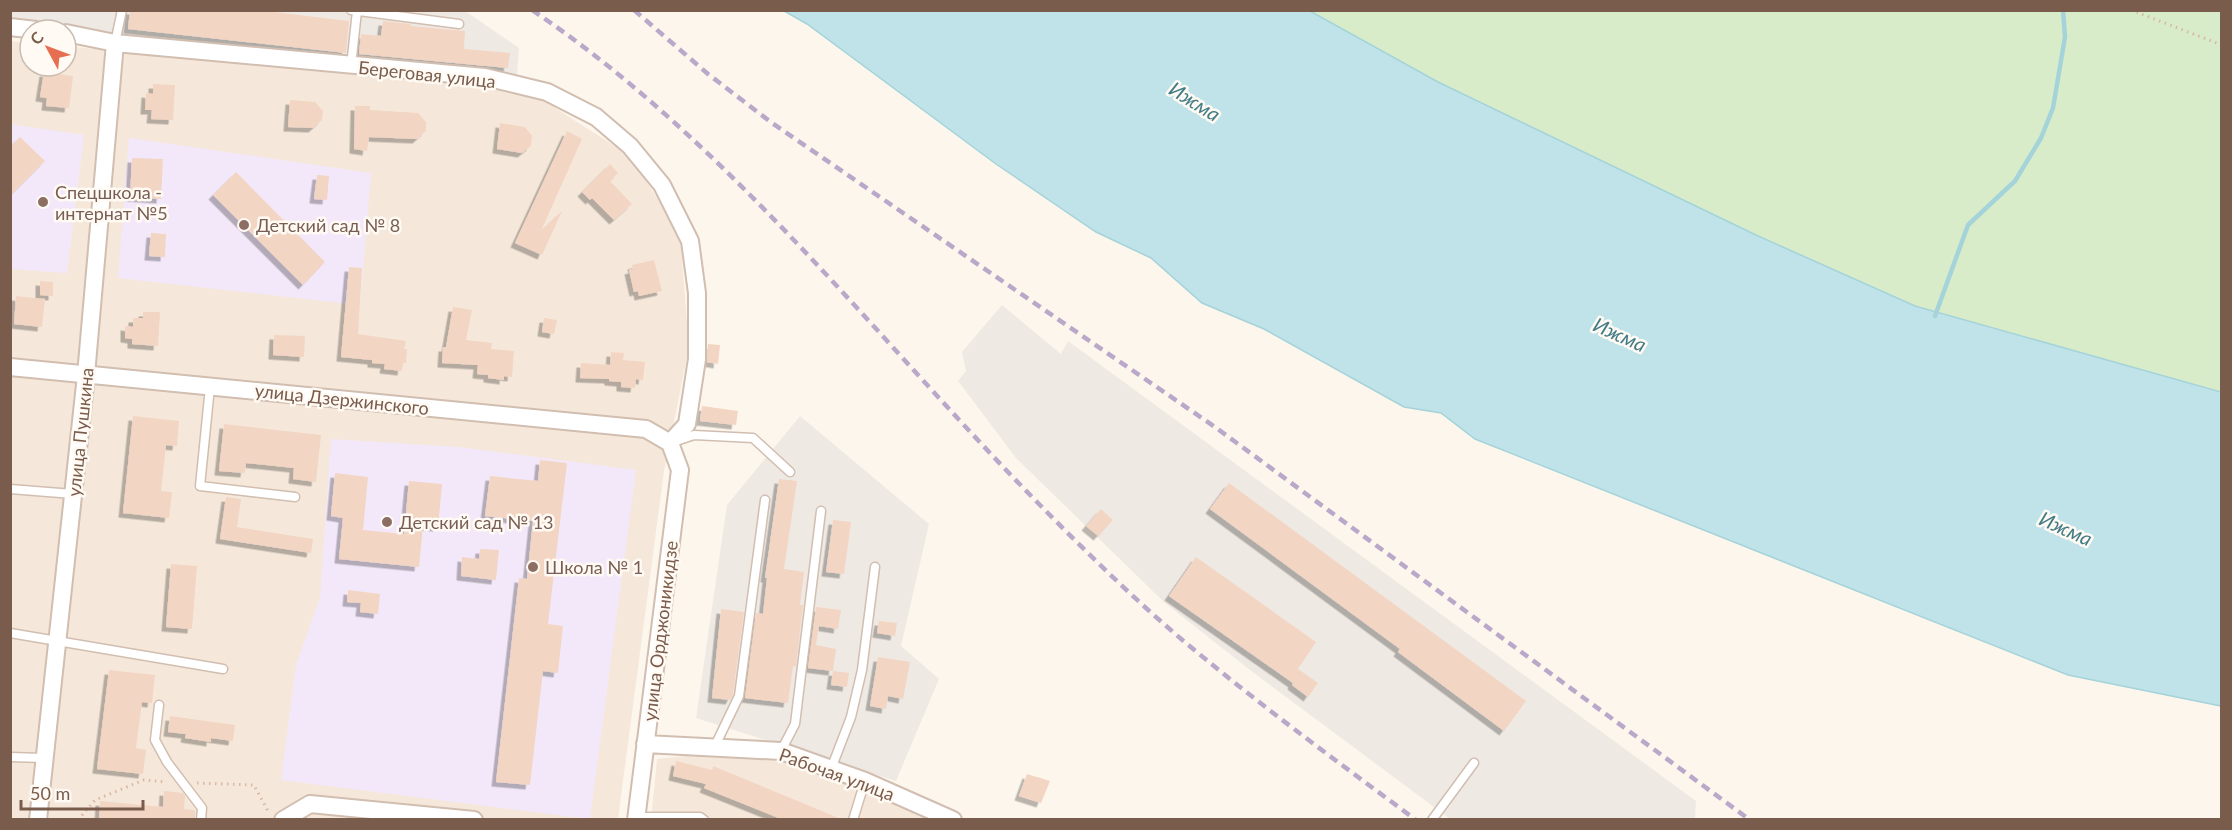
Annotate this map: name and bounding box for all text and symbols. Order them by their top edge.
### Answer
north arrow [18,18,78,78]
text: С [26,27,47,48]
street label: Береговая улица [357,56,497,92]
water label: Ижма [1165,76,1225,126]
place label: Спецшкола - интернат №5 [55,181,168,224]
marker: Спецшкола - интернат №5 [36,195,50,209]
place label: Детский сад № 8 [256,214,400,236]
marker: Детский сад № 8 [237,218,251,232]
water label: Ижма [1590,312,1650,356]
street label: улица Пушкина [62,366,98,498]
street label: улица Дзержинского [254,379,430,419]
water label: Ижма [2036,506,2096,550]
place label: Детский сад № 13 [399,511,554,533]
marker: Детский сад № 13 [380,515,394,529]
street label: улица Орджоникидзе [638,539,682,723]
place label: Школа № 1 [545,556,643,578]
marker: Школа № 1 [526,560,540,574]
street label: Рабочая улица [776,743,898,805]
scale bar [21,773,142,811]
text: 50 m [30,782,70,804]

